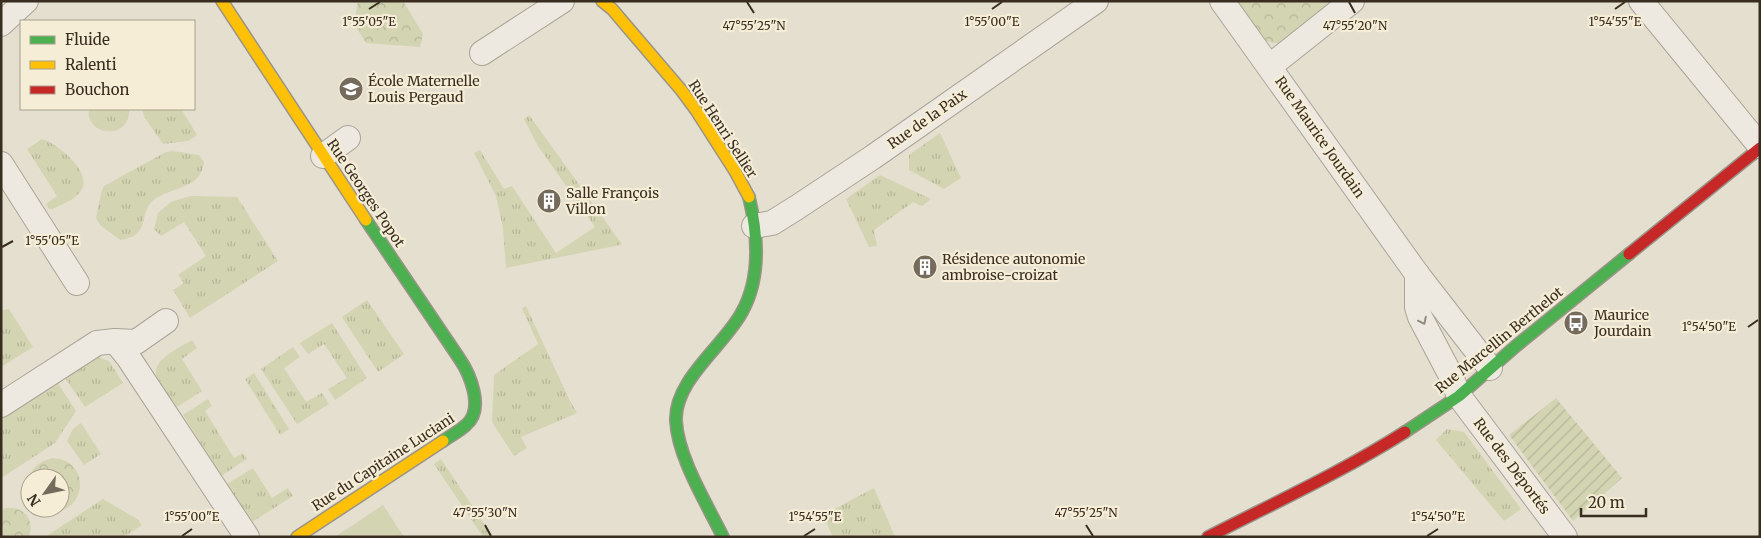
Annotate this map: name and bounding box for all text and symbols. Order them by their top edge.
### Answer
text: 1°55'05"E [342,14,396,29]
text: 1°55'00"E [965,14,1020,29]
text: 1°54'55"E [1589,14,1642,29]
text: 47°55'25"N [722,18,786,33]
text: 47°55'20"N [1323,18,1388,33]
legend [20,20,195,110]
text: Fluide [65,30,110,49]
text: Ralenti [65,55,117,74]
place label: École Maternelle Louis Pergaud [368,72,480,106]
street label: Rue Maurice Jourdain [1271,73,1369,201]
school or university icon: École Maternelle Louis Pergaud [338,76,364,102]
street label: Rue Henri Sellier [685,77,761,181]
text: Bouchon [65,80,129,99]
street label: Rue de la Paix [884,85,971,153]
street label: Rue Georges Popot [323,136,409,251]
place label: Salle François Villon [565,184,659,218]
building icon: Salle François Villon [536,188,562,214]
text: 1°55'05"E [25,233,79,248]
place label: Résidence autonomie ambroise-croizat [942,250,1085,284]
building icon: Résidence autonomie ambroise-croizat [912,254,938,280]
street label: Rue Marcellin Berthelot [1431,283,1567,397]
place label: Maurice Jourdain [1593,306,1651,340]
bus stop icon: Maurice Jourdain [1563,310,1589,336]
one-way arrow [1416,316,1426,325]
text: 1°54'50"E [1682,319,1736,334]
street label: Rue du Capitaine Luciani [308,409,458,515]
street label: Rue des Déportés [1470,414,1554,518]
north arrow [20,468,70,518]
scale bar [1581,486,1646,518]
text: N [24,491,45,510]
text: 20 m [1588,493,1625,512]
text: 47°55'30"N [453,505,518,520]
text: 47°55'25"N [1054,505,1118,520]
text: 1°55'00"E [165,509,220,524]
text: 1°54'55"E [789,509,842,524]
text: 1°54'50"E [1411,509,1465,524]

